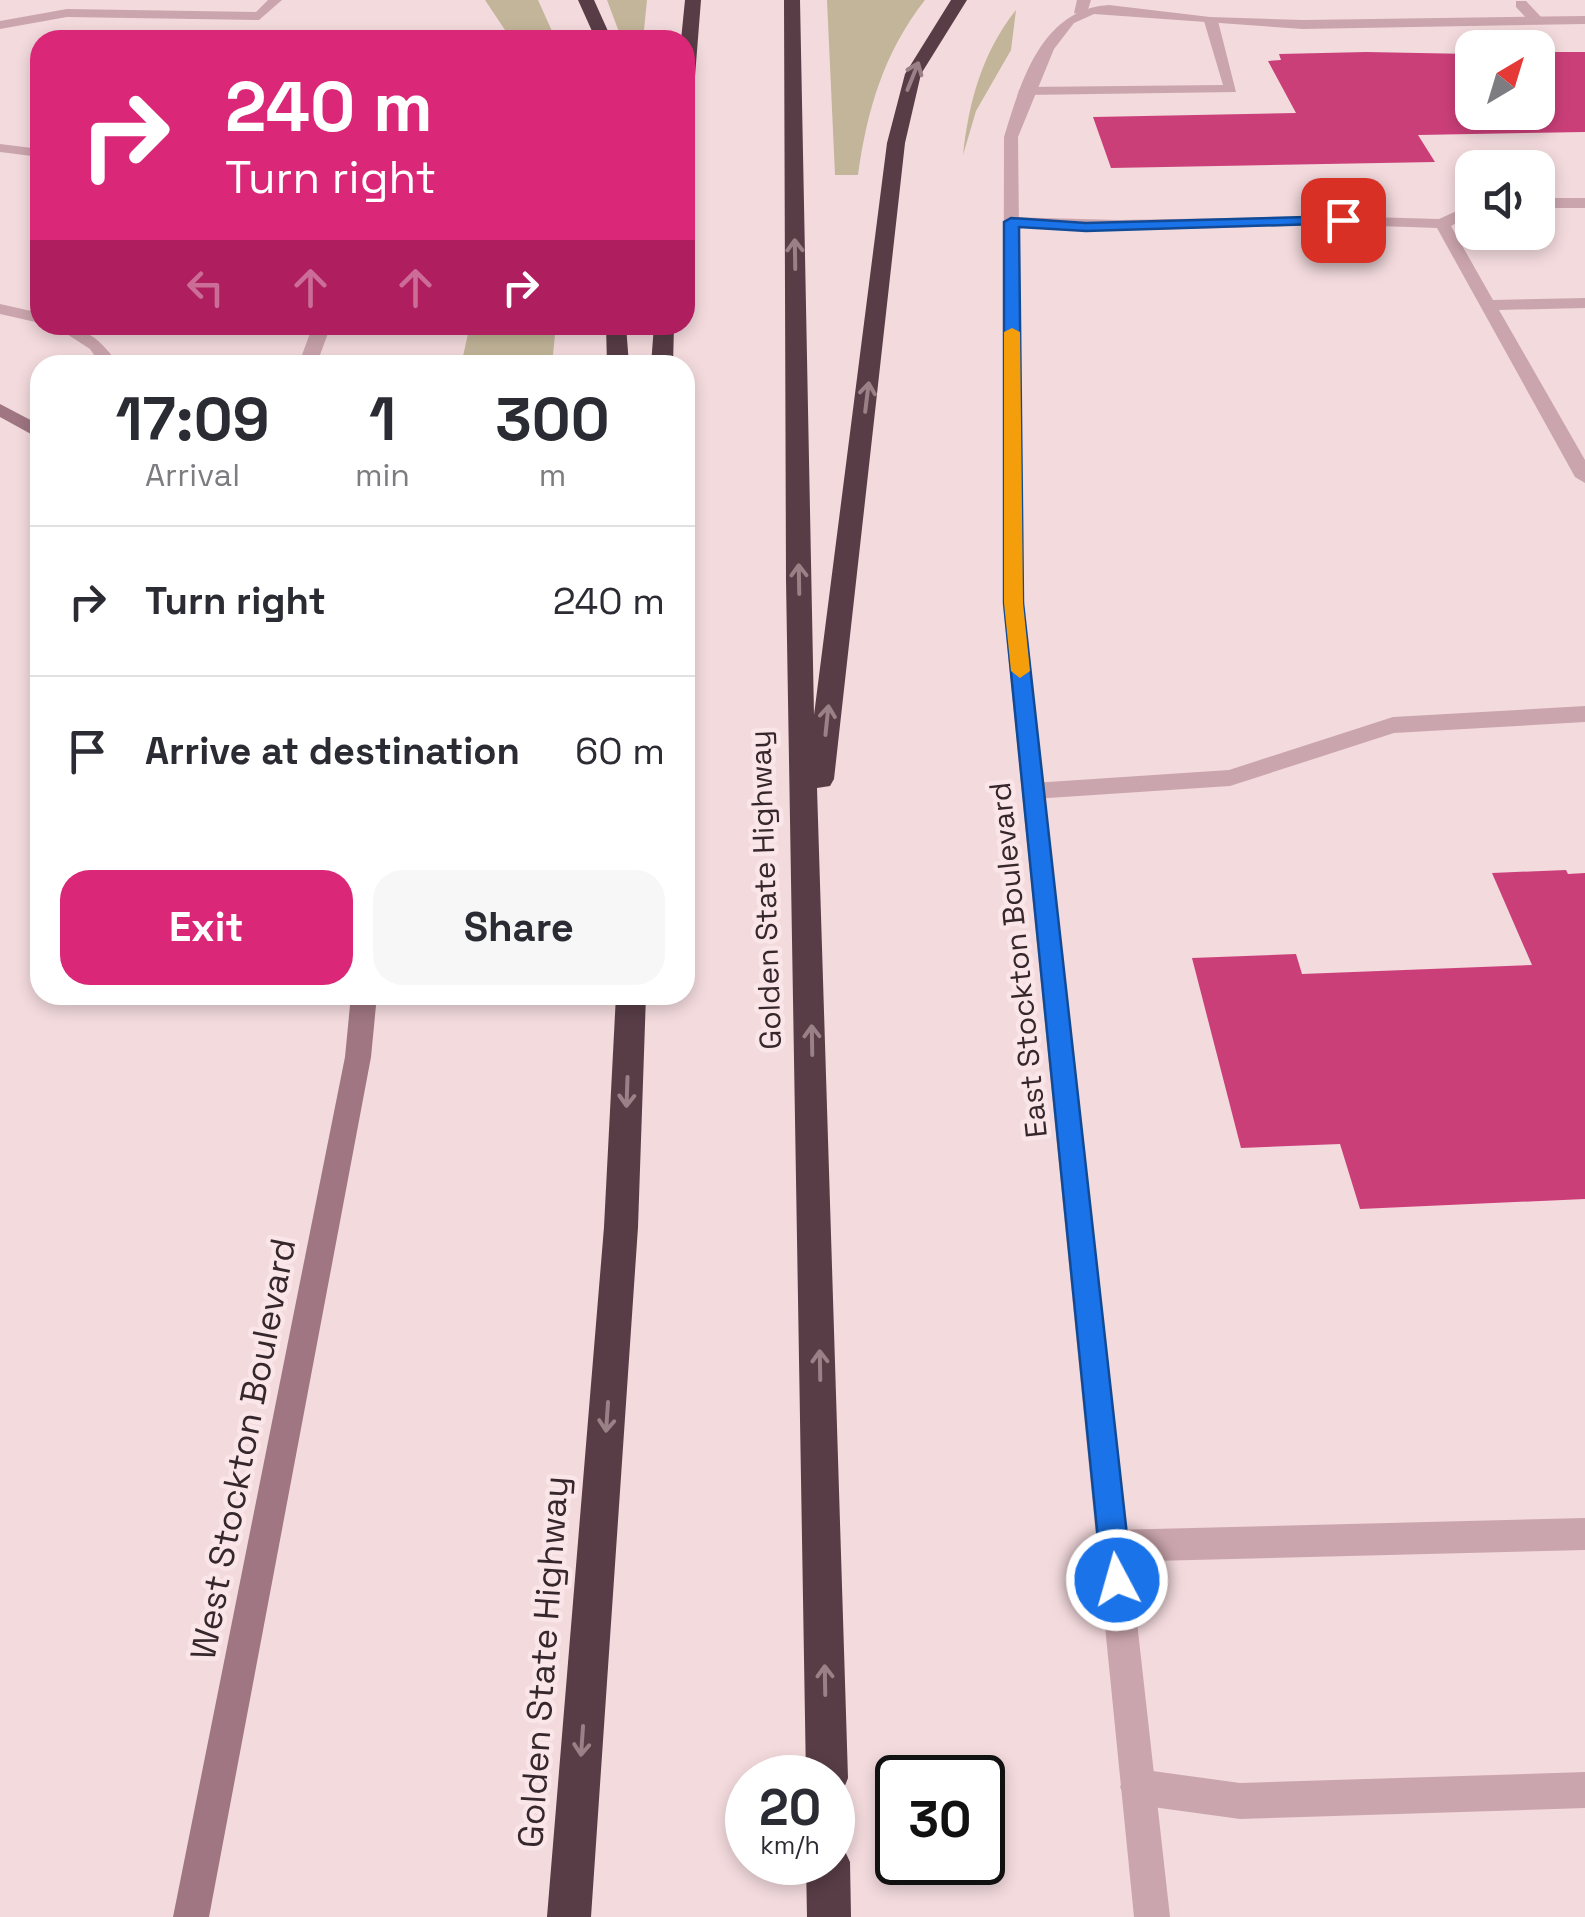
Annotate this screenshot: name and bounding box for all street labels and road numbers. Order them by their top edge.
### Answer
street label: Golden State Highway [740,730,790,1050]
street label: East Stockton Boulevard [980,780,1056,1140]
street label: West Stockton Boulevard [181,1235,305,1663]
street label: Golden State Highway [508,1475,578,1849]

